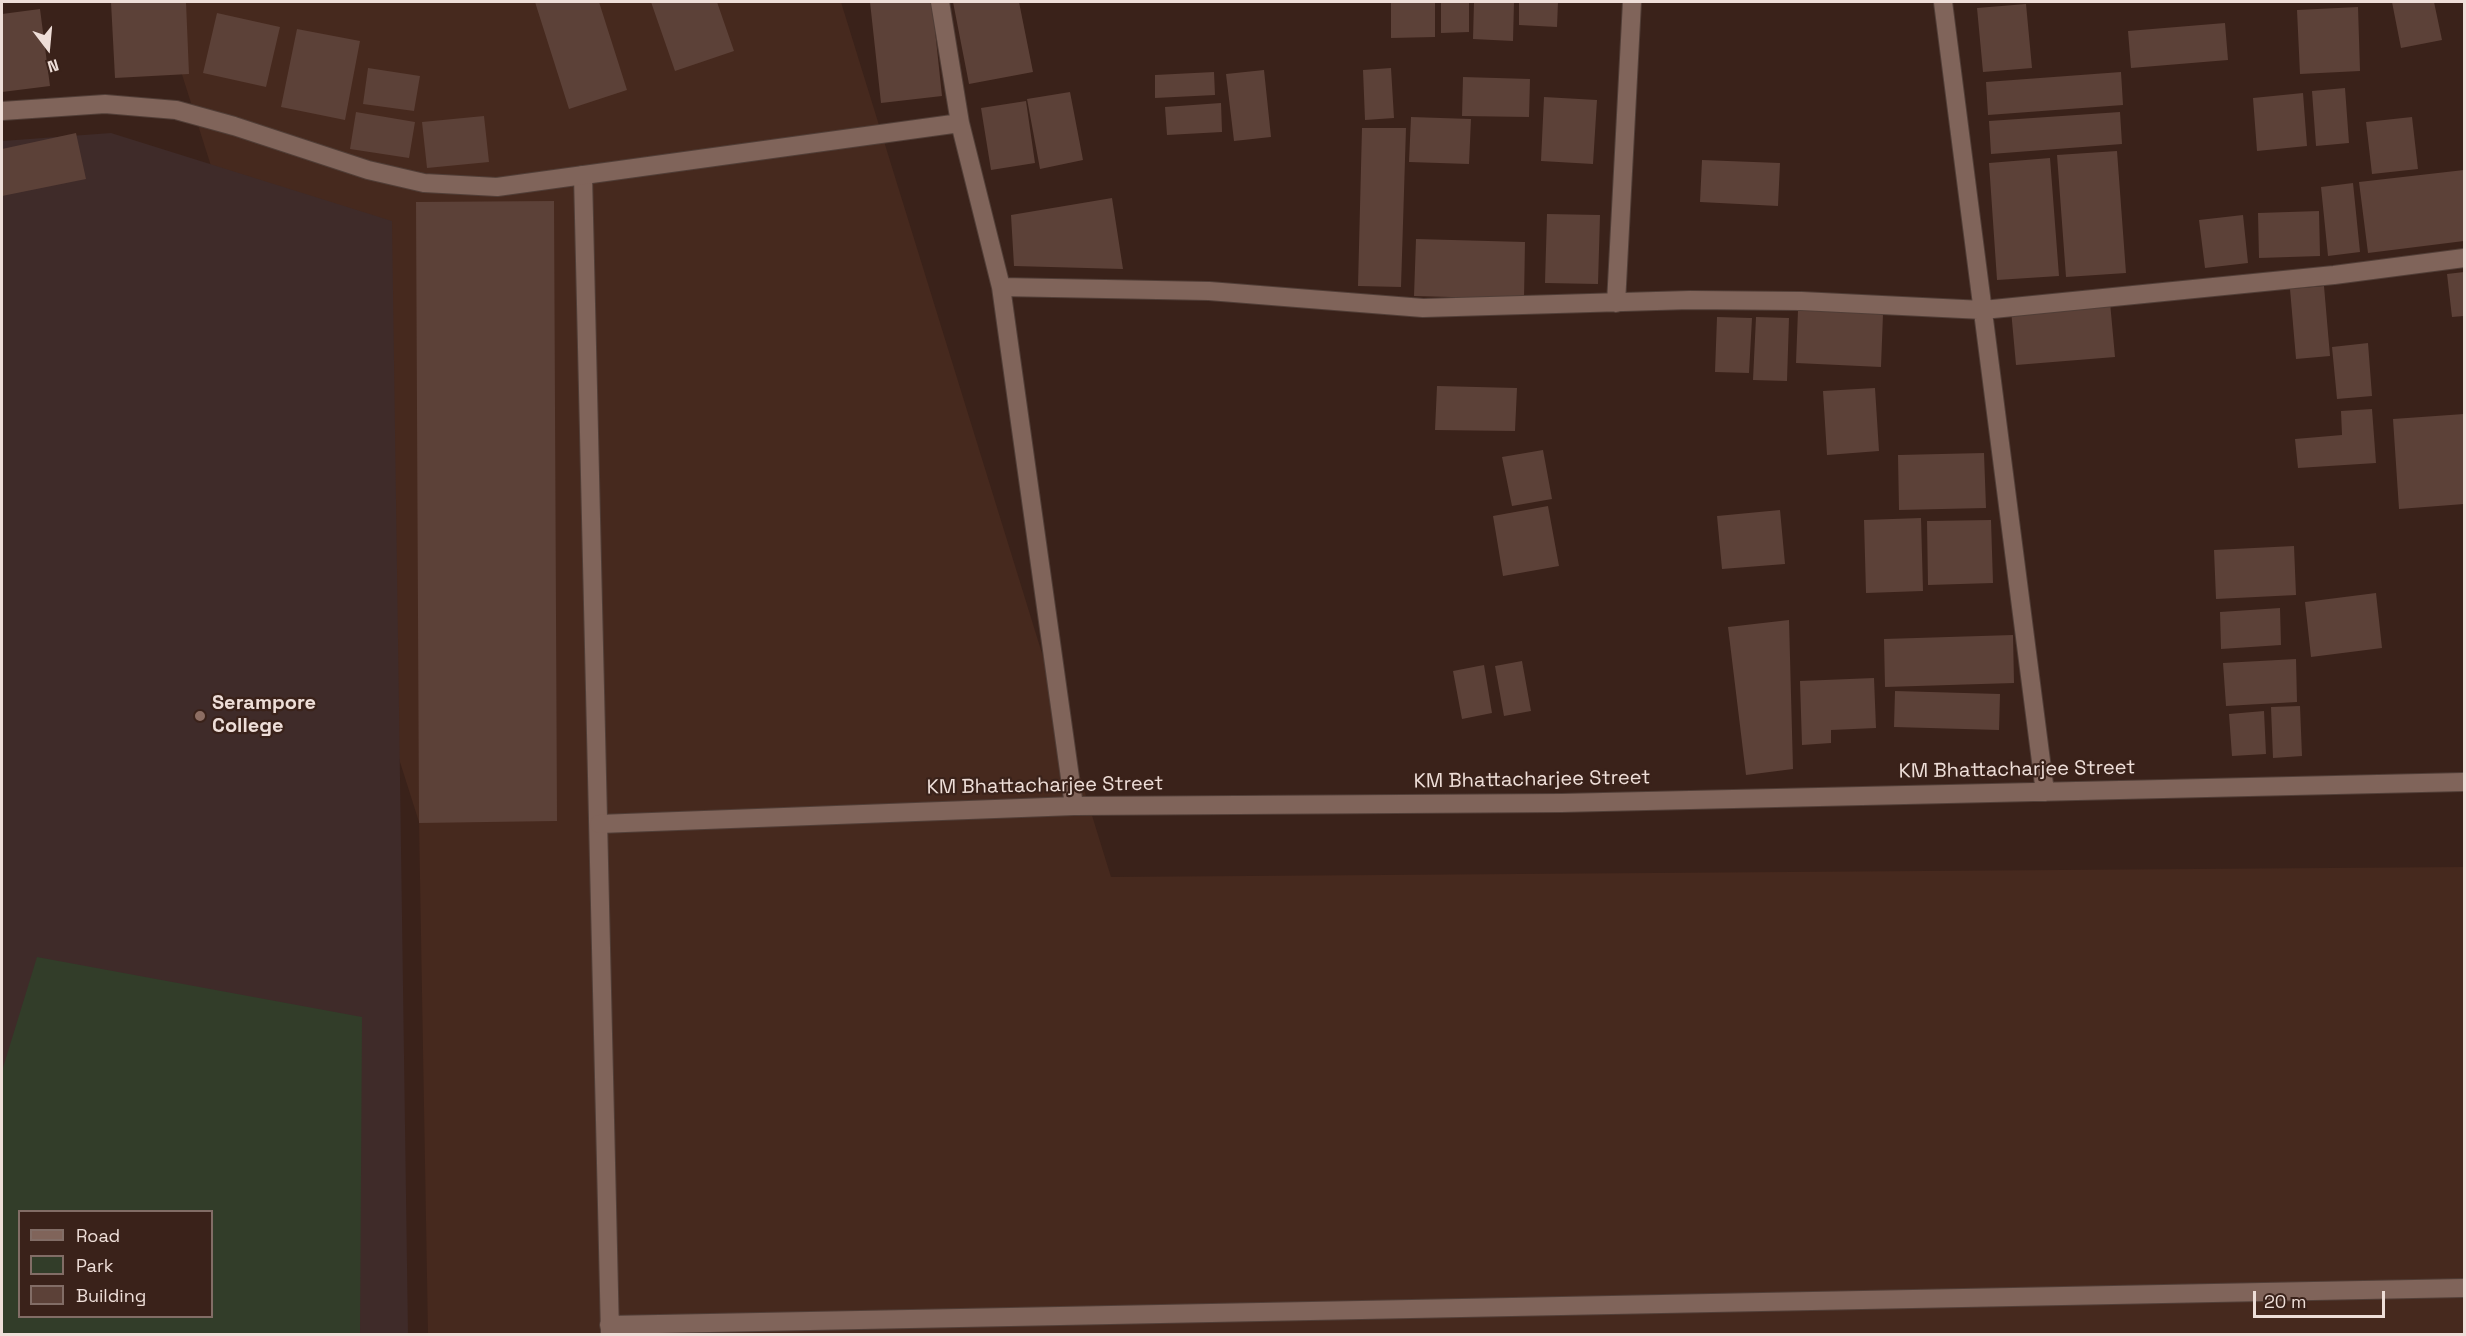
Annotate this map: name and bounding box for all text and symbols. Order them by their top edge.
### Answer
north arrow [18,18,78,78]
text: N [45,54,61,77]
place label: Serampore College [212,692,316,739]
marker: Serampore College [193,709,207,723]
street label: KM Bhattacharjee Street [1898,756,2136,784]
street label: KM Bhattacharjee Street [1413,766,1651,794]
street label: KM Bhattacharjee Street [926,772,1164,800]
legend [18,1210,213,1318]
text: Road [76,1224,120,1247]
text: Park [76,1254,113,1277]
scale bar [2256,1279,2388,1317]
text: Building [76,1284,146,1307]
text: 20 m [2264,1290,2307,1313]

